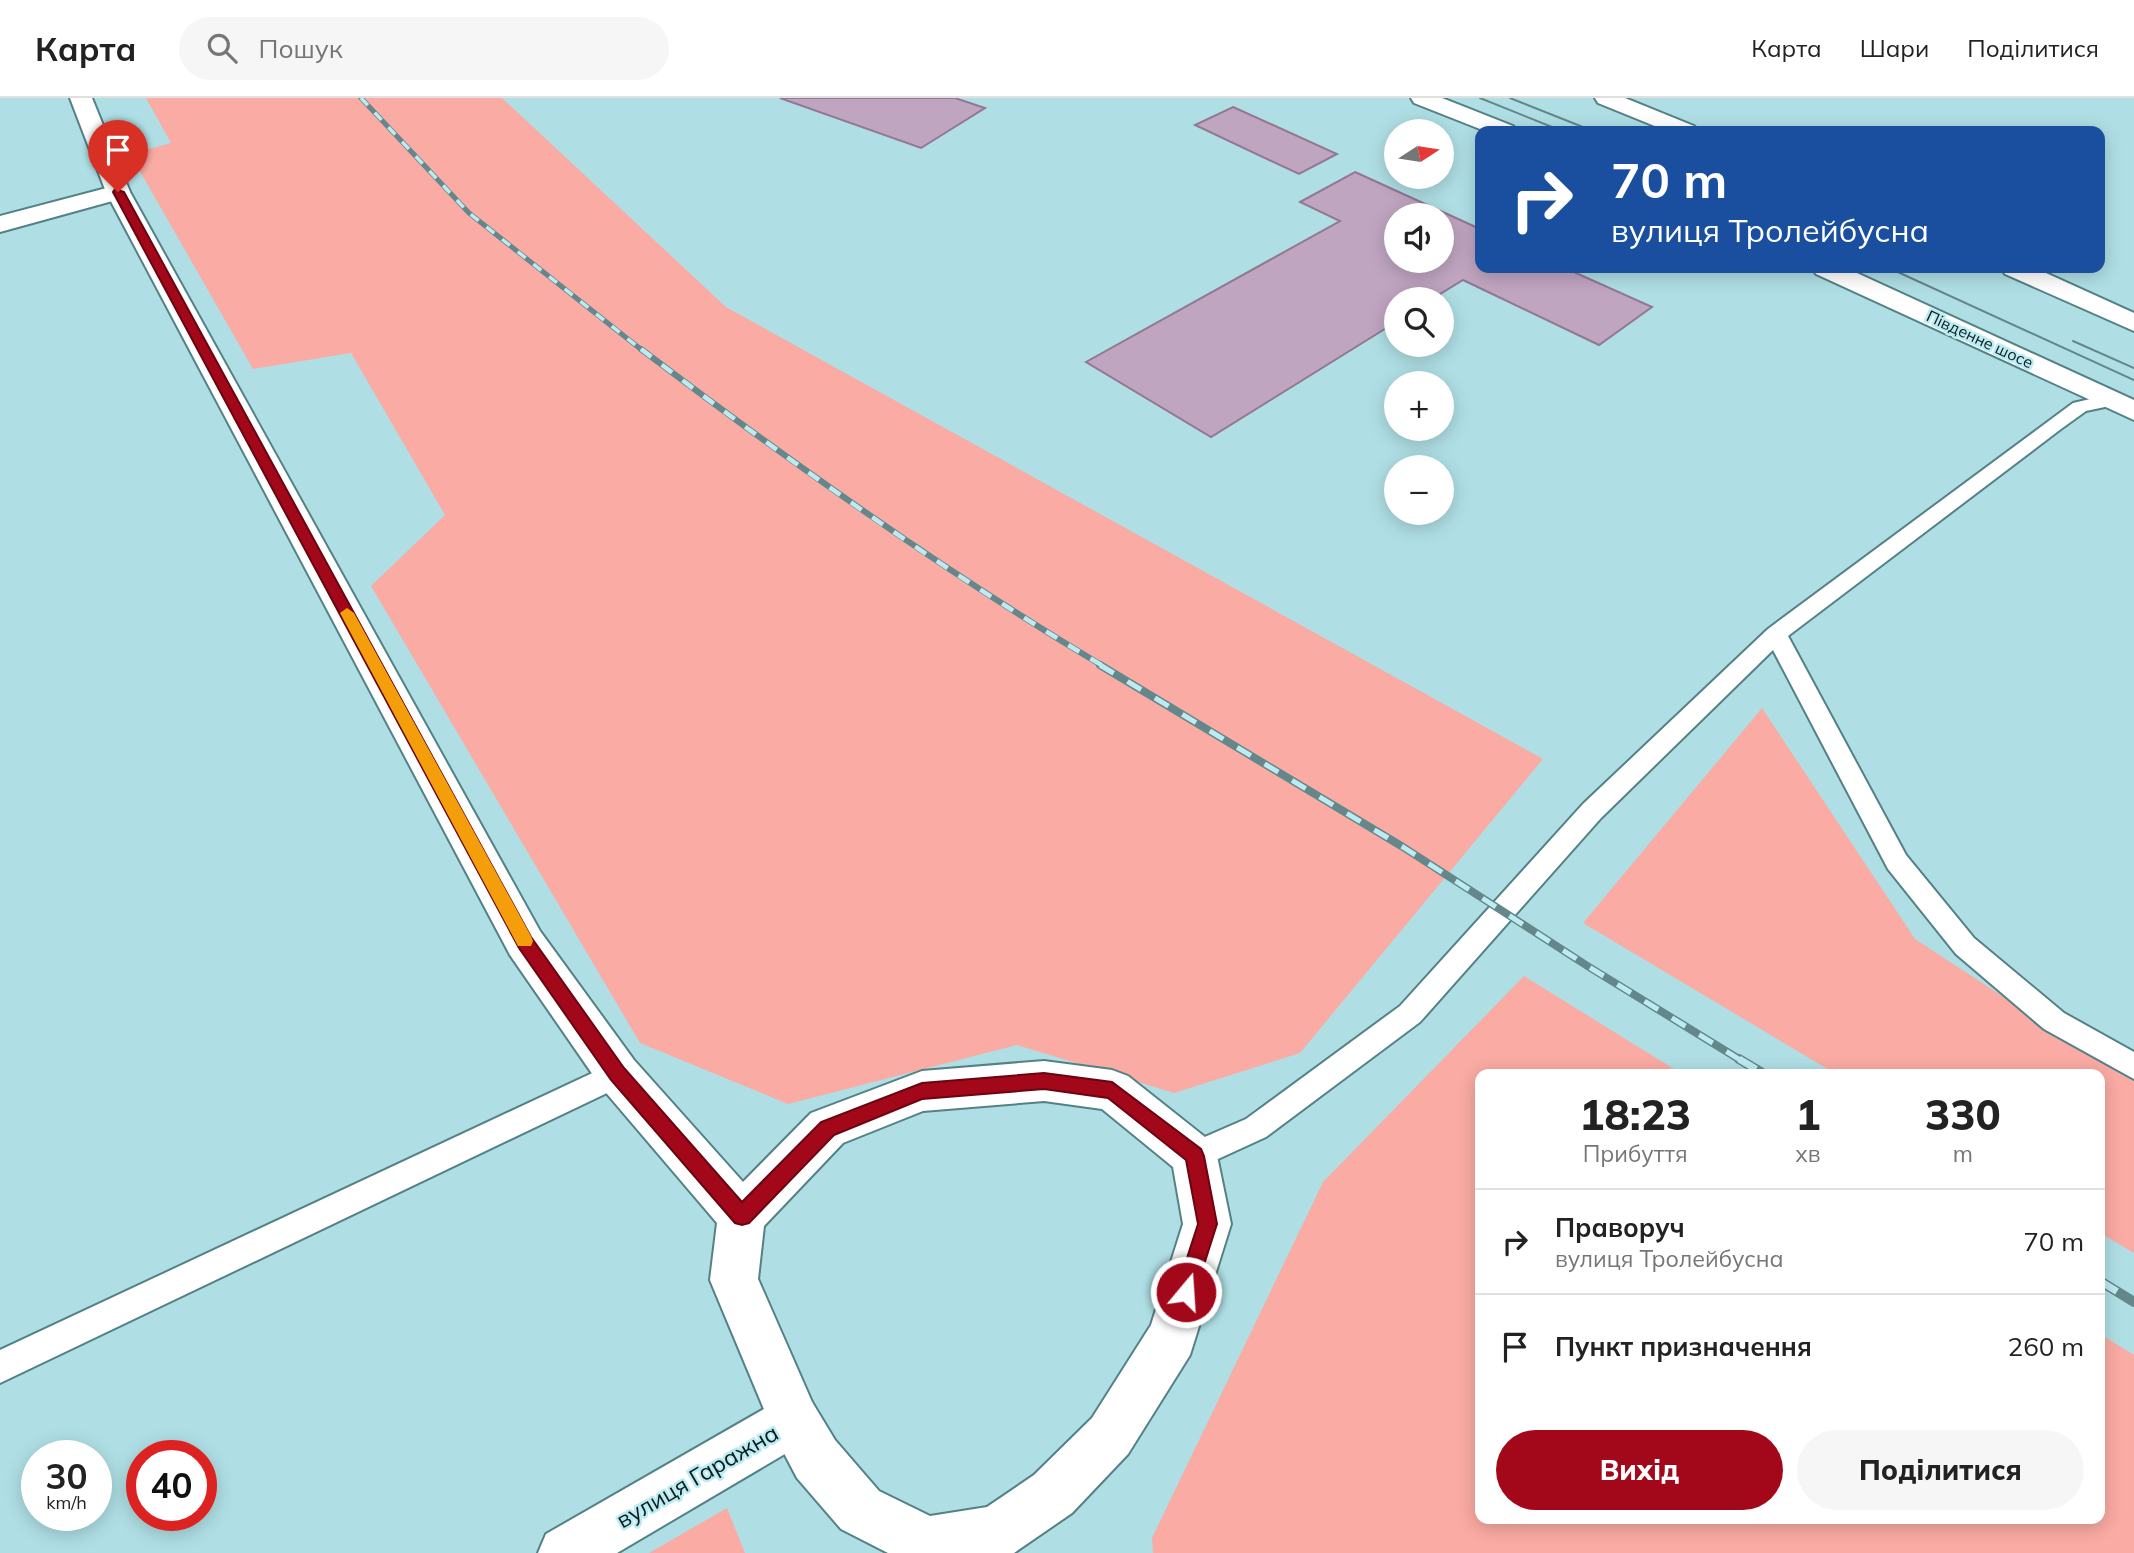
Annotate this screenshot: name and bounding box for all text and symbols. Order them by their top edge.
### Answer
search box [179,17,669,80]
text: Карта [35,28,137,69]
icon: search [203,29,241,67]
text: Пошук [259,32,343,65]
text: Карта [1751,33,1822,63]
text: Шари [1860,33,1929,63]
text: Поділитися [1967,33,2099,63]
north arrow [1384,119,1454,189]
map controls [1384,119,1454,525]
pin [88,120,148,192]
icon: arrive [99,131,137,169]
text: 70 m [1611,149,1727,210]
icon: right [1496,154,1587,245]
button: sound [1384,203,1454,273]
text: вулиця Тролейбусна [1611,210,1929,250]
button: search [1384,287,1454,357]
street label: Південне шосе [1923,306,2037,372]
button: + [1384,371,1454,441]
button: − [1384,455,1454,525]
text: 18:23 [1579,1088,1691,1141]
text: 1 [1795,1088,1821,1141]
text: 330 [1925,1088,2001,1141]
text: Прибуття [1583,1139,1688,1168]
text: хв [1795,1139,1821,1168]
text: m [1953,1139,1973,1168]
text: Праворуч [1555,1211,1685,1244]
icon: right [1496,1223,1534,1261]
text: 70 m [2023,1225,2084,1258]
text: вулиця Тролейбусна [1555,1244,1784,1273]
position arrow [1149,1255,1223,1329]
icon: arrive [1496,1328,1534,1366]
text: Пункт призначення [1555,1330,1812,1363]
text: 260 m [2008,1330,2084,1363]
street label: вулиця Гаражна [611,1418,783,1534]
button: Вихід [1496,1430,1783,1510]
button: Поділитися [1797,1430,2084,1510]
speed limit sign: 40 [126,1440,217,1531]
text: 30 [45,1454,88,1498]
text: km/h [46,1491,87,1514]

